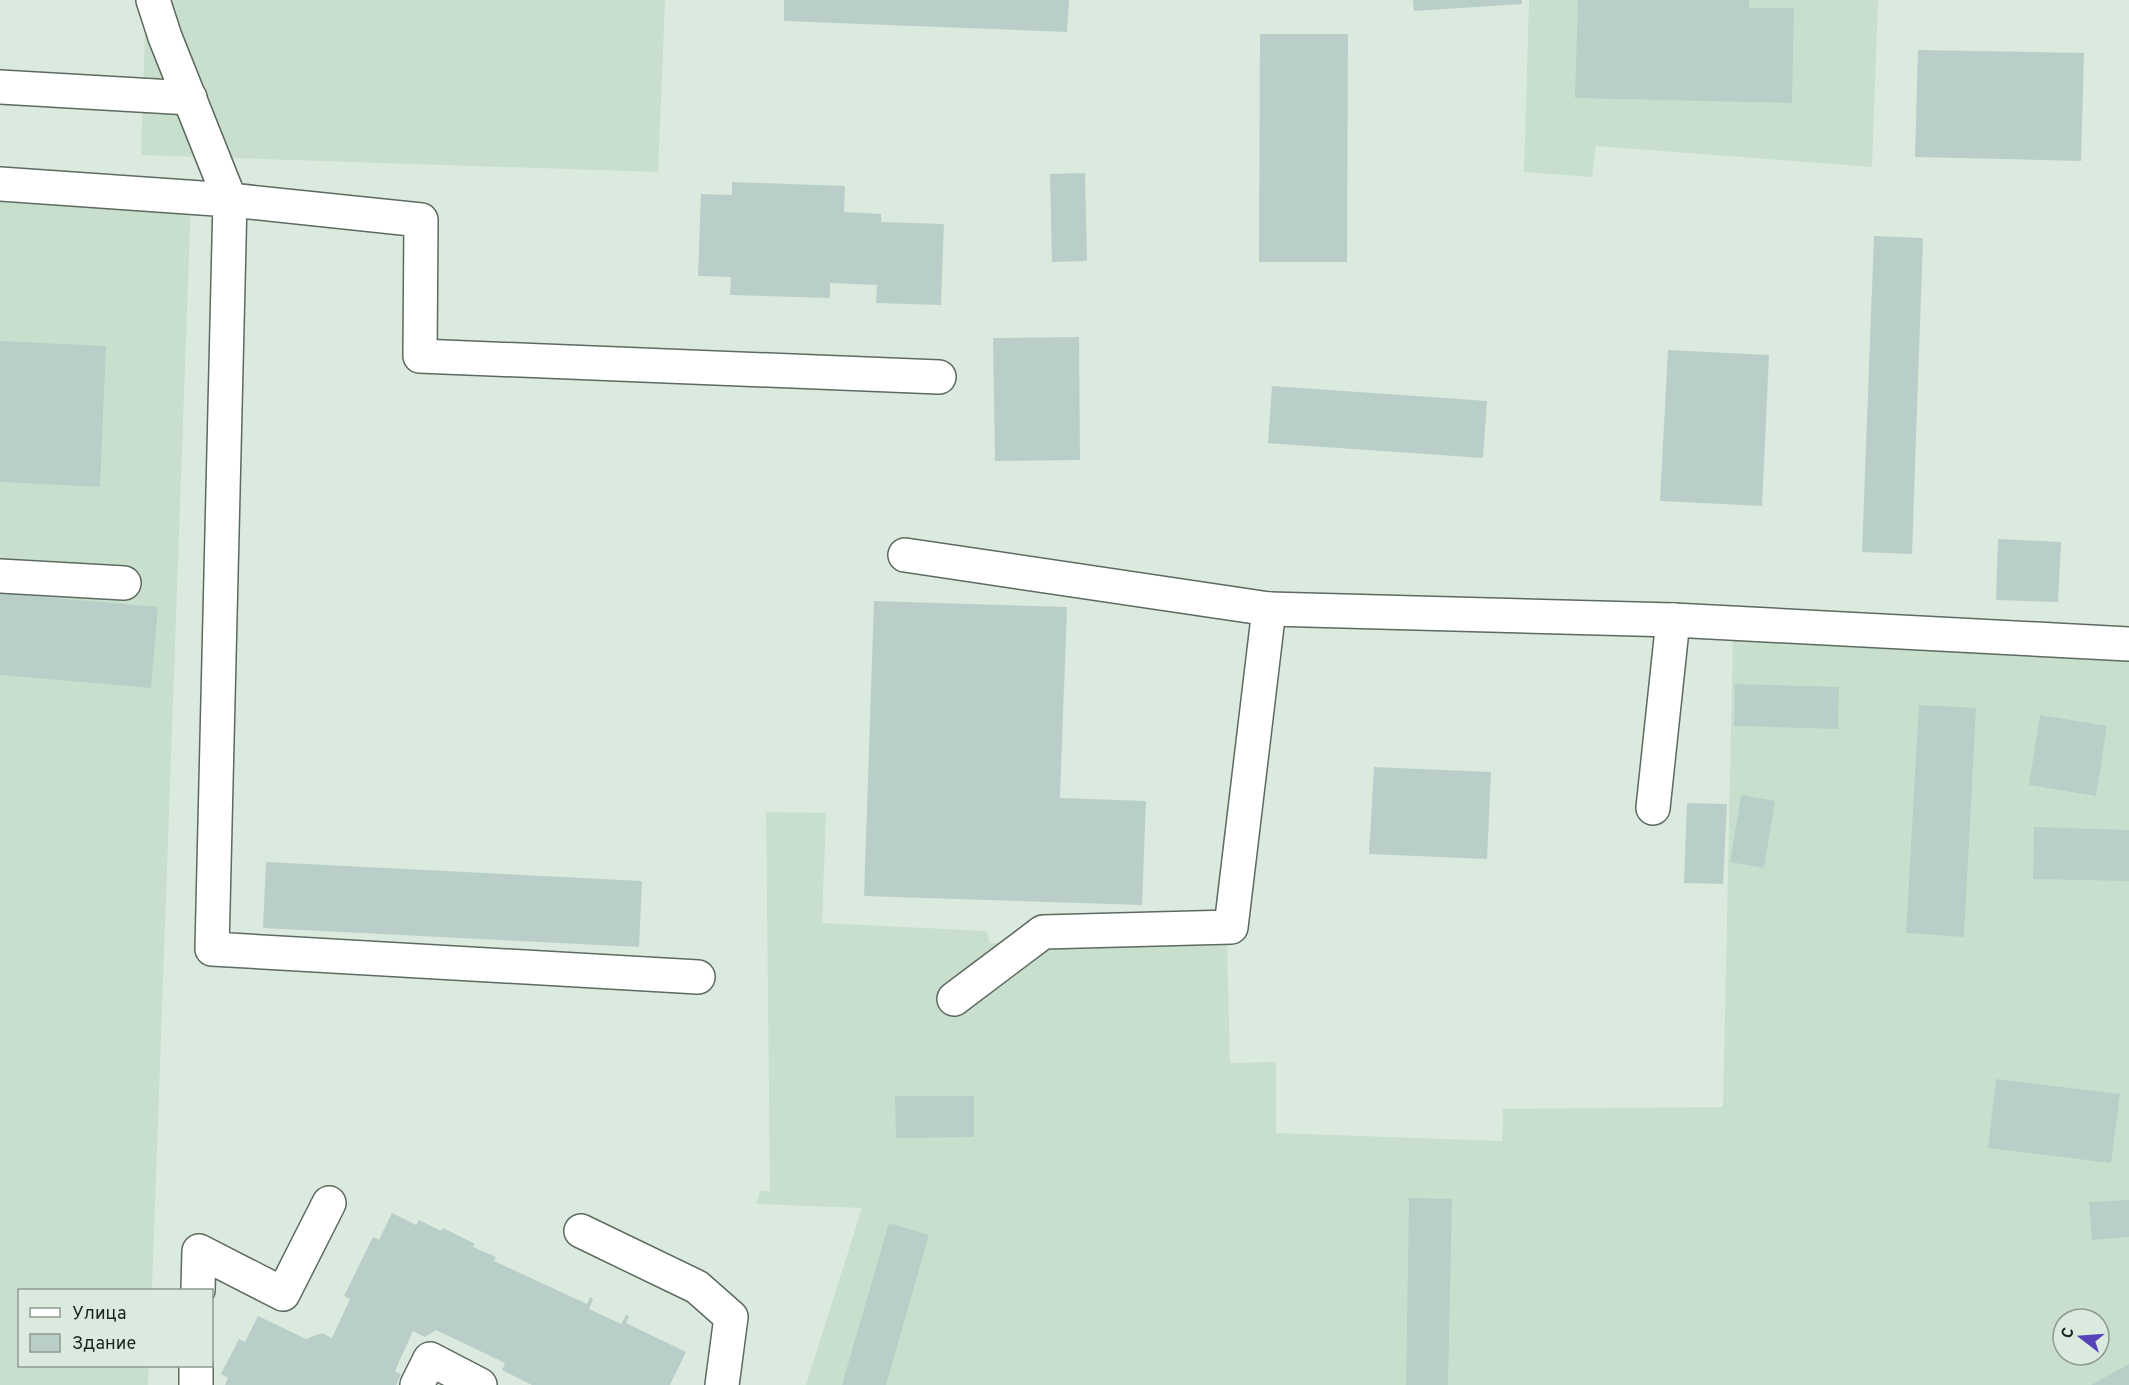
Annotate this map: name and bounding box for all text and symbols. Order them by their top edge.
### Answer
legend [18,1289,213,1367]
text: Улица [72,1303,126,1326]
north arrow [2051,1307,2111,1367]
text: С [2058,1325,2080,1341]
text: Здание [72,1333,136,1356]

